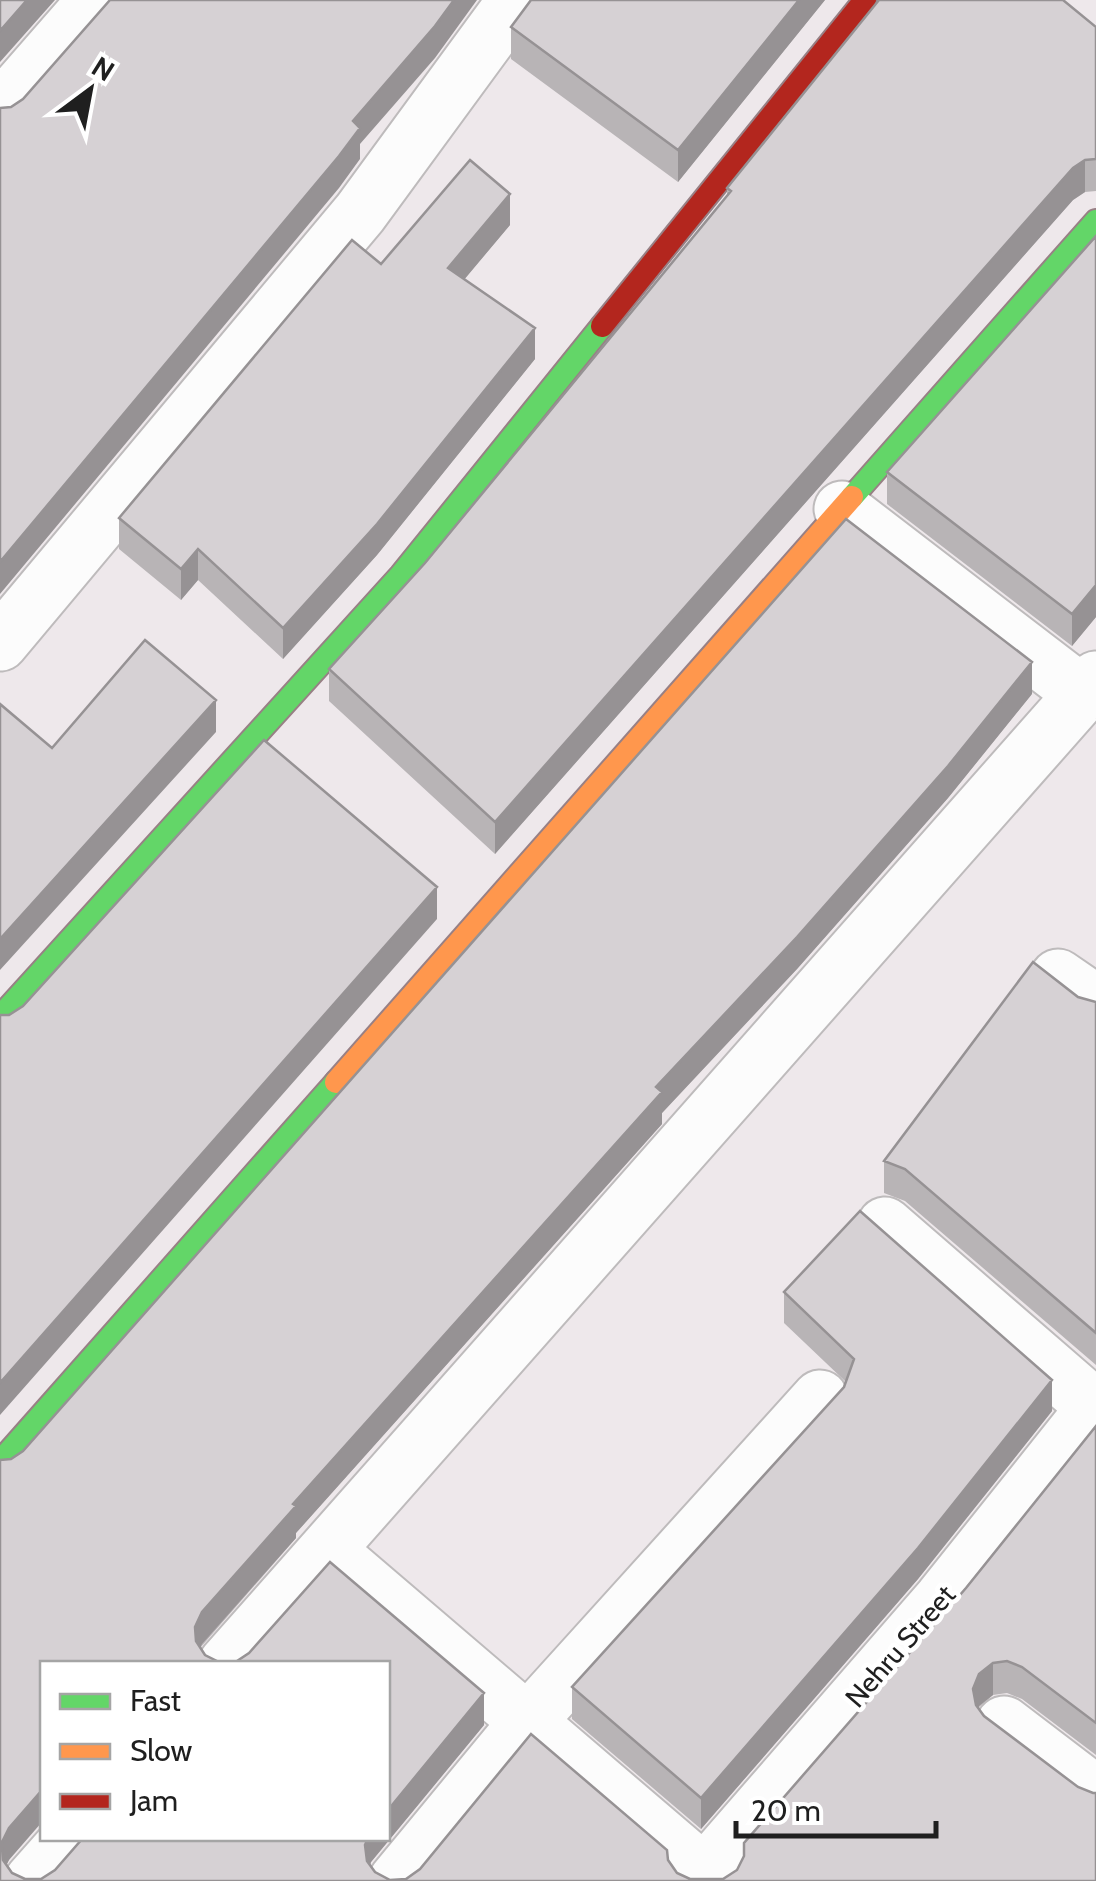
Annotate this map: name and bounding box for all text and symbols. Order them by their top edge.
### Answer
north arrow [40,40,140,140]
text: N [86,49,121,88]
street label: Nehru Street [838,1578,962,1714]
legend [40,1661,390,1841]
text: Fast [130,1682,181,1719]
text: Slow [130,1732,193,1769]
scale bar [736,1776,936,1838]
text: Jam [129,1782,178,1819]
text: 20 m [751,1792,821,1829]

